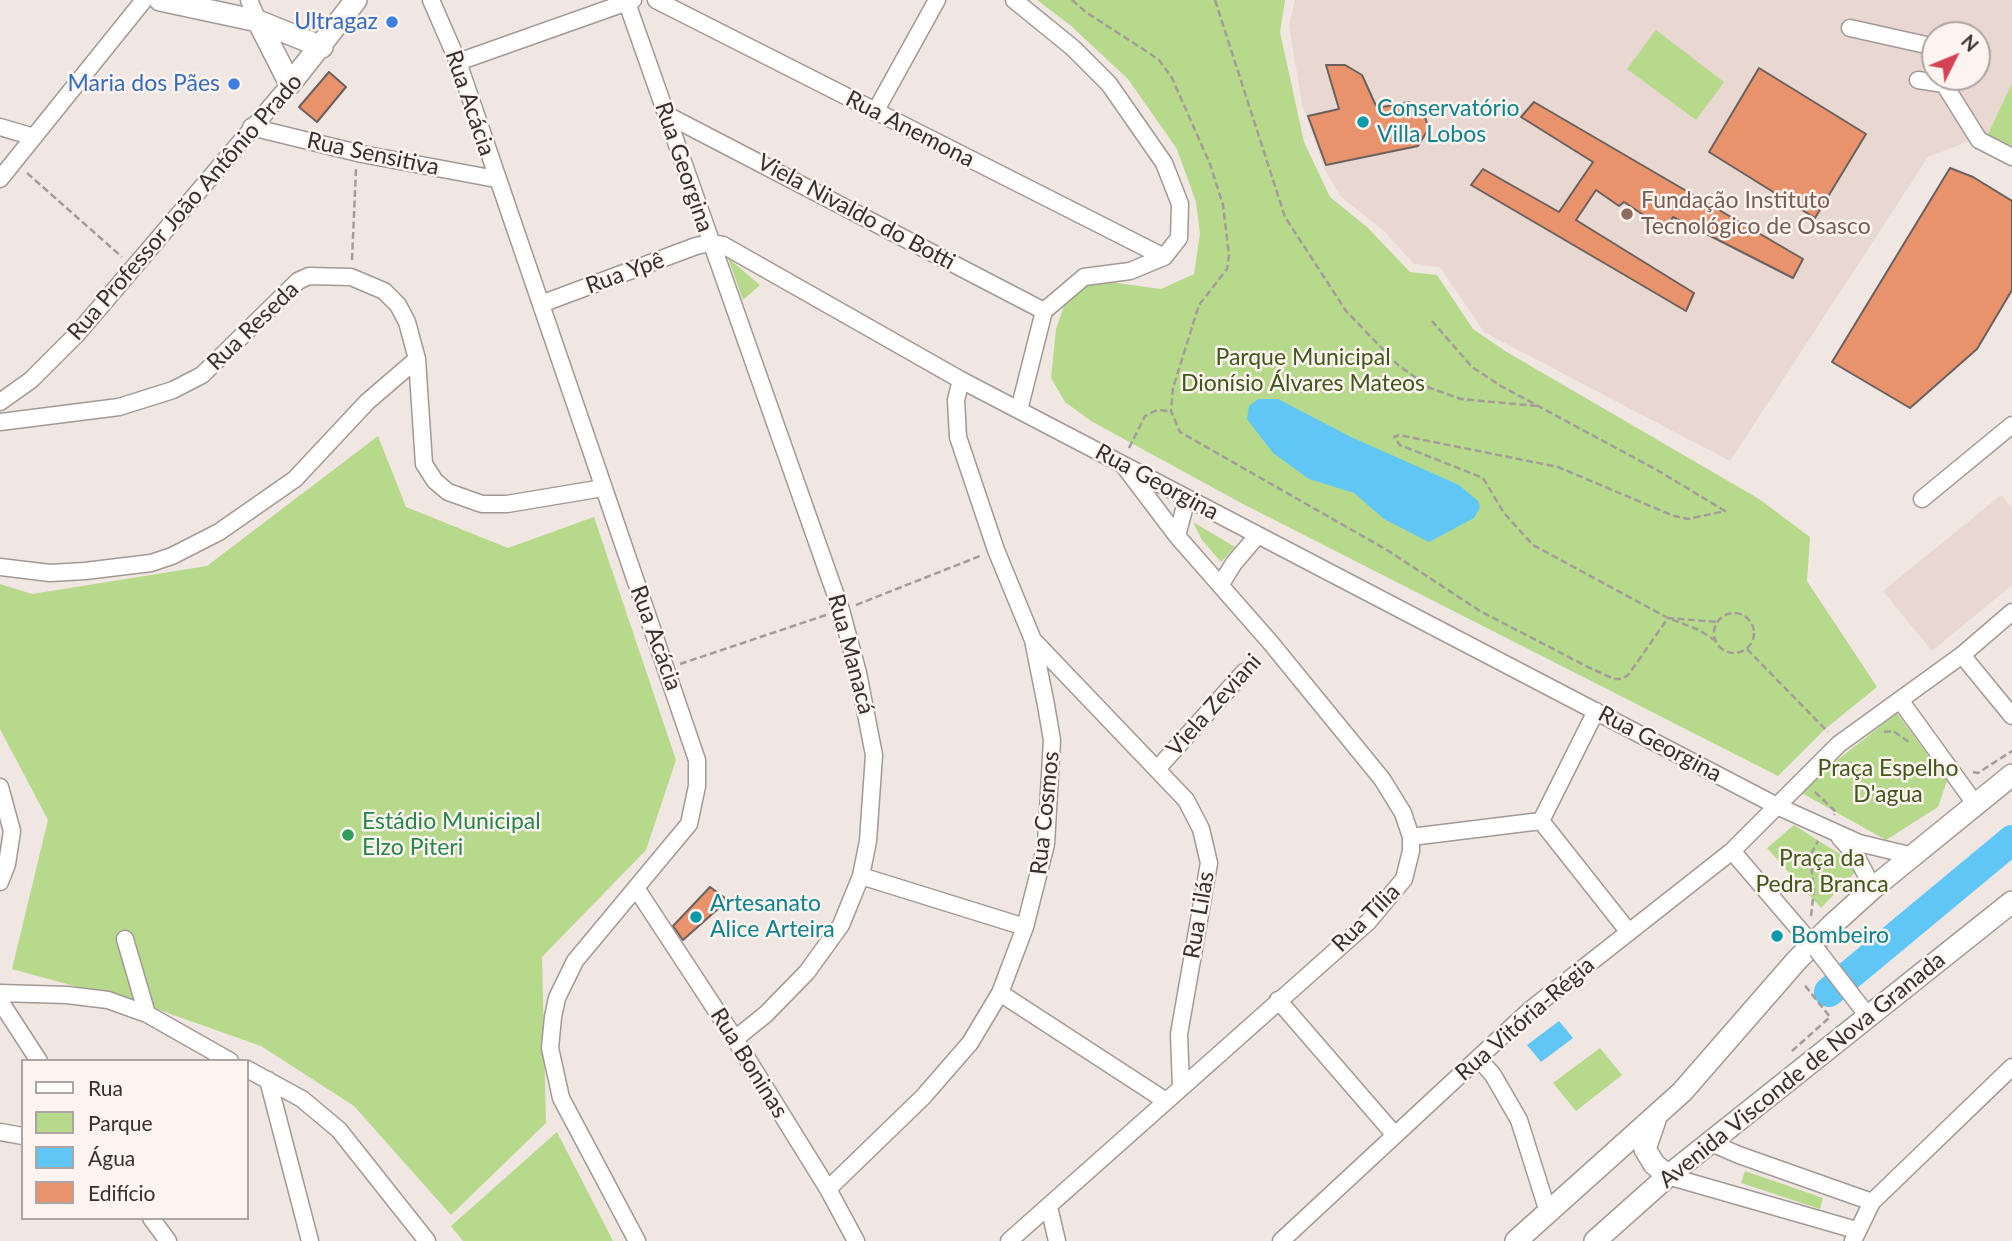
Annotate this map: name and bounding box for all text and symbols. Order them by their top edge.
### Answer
place label: Ultragaz [294,8,378,36]
marker: Ultragaz [384,14,400,30]
north arrow [1921,21,1991,91]
text: N [1957,29,1984,56]
street label: Rua Acácia [439,47,501,159]
street label: Rua Professor João Antônio Prado [62,68,308,346]
place label: Maria dos Pães [68,70,220,98]
marker: Maria dos Pães [226,76,242,92]
street label: Rua Anemona [841,85,979,173]
place label: Conservatório Villa Lobos [1377,95,1520,149]
street label: Rua Georgina [649,98,719,236]
marker: Conservatório Villa Lobos [1355,114,1371,130]
street label: Rua Sensitiva [305,127,441,181]
street label: Viela Nivaldo do Botti [752,148,960,276]
place label: Fundação Instituto Tecnológico de Osasco [1641,187,1871,241]
marker: Fundação Instituto Tecnológico de Osasco [1619,206,1635,222]
street label: Rua Ypê [582,246,668,300]
street label: Rua Reseda [202,276,304,376]
park label: Parque Municipal Dionísio Álvares Mateos [1181,344,1425,398]
street label: Rua Georgina [1091,438,1223,526]
street label: Rua Acácia [624,582,688,694]
street label: Rua Manacá [822,591,880,717]
street label: Viela Zeviani [1161,648,1267,762]
street label: Rua Georgina [1594,700,1726,788]
street label: Rua Cosmos [1025,750,1065,876]
park label: Praça Espelho D'agua [1818,755,1958,809]
place label: Estádio Municipal Elzo Piteri [362,808,541,862]
marker: Estádio Municipal Elzo Piteri [340,827,356,843]
park label: Praça da Pedra Branca [1755,845,1889,899]
street label: Rua Lilás [1178,869,1220,961]
street label: Rua Tília [1326,878,1406,958]
place label: Artesanato Alice Arteira [710,890,835,944]
marker: Artesanato Alice Arteira [688,909,704,925]
place label: Bombeiro [1791,922,1889,950]
marker: Bombeiro [1769,928,1785,944]
street label: Avenida Visconde de Nova Granada [1653,946,1951,1194]
street label: Rua Vitória-Régia [1450,951,1600,1087]
street label: Rua Boninas [704,1003,794,1123]
legend [21,1059,248,1220]
text: Rua [88,1075,123,1100]
text: Parque [88,1110,153,1135]
text: Água [88,1145,135,1170]
text: Edifício [88,1180,155,1205]

